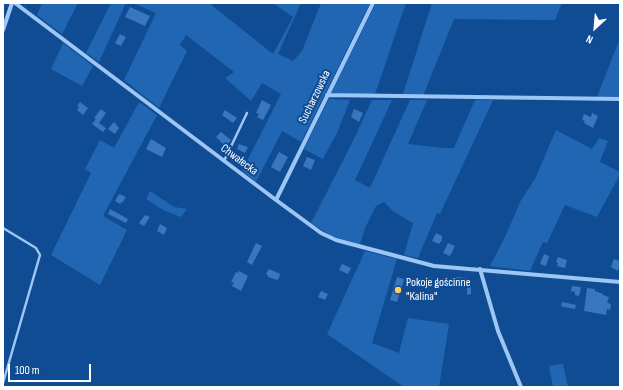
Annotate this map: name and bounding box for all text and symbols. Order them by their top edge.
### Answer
north arrow [575,8,615,48]
text: N [584,32,595,46]
street label: Sucharzowska [296,68,334,126]
street label: Chwałecka [217,141,261,179]
place label: Pokoje gościnne "Kalina" [406,276,470,304]
marker: Pokoje gościnne "Kalina" [393,285,403,295]
scale bar [10,356,93,382]
text: 100 m [15,363,40,378]

